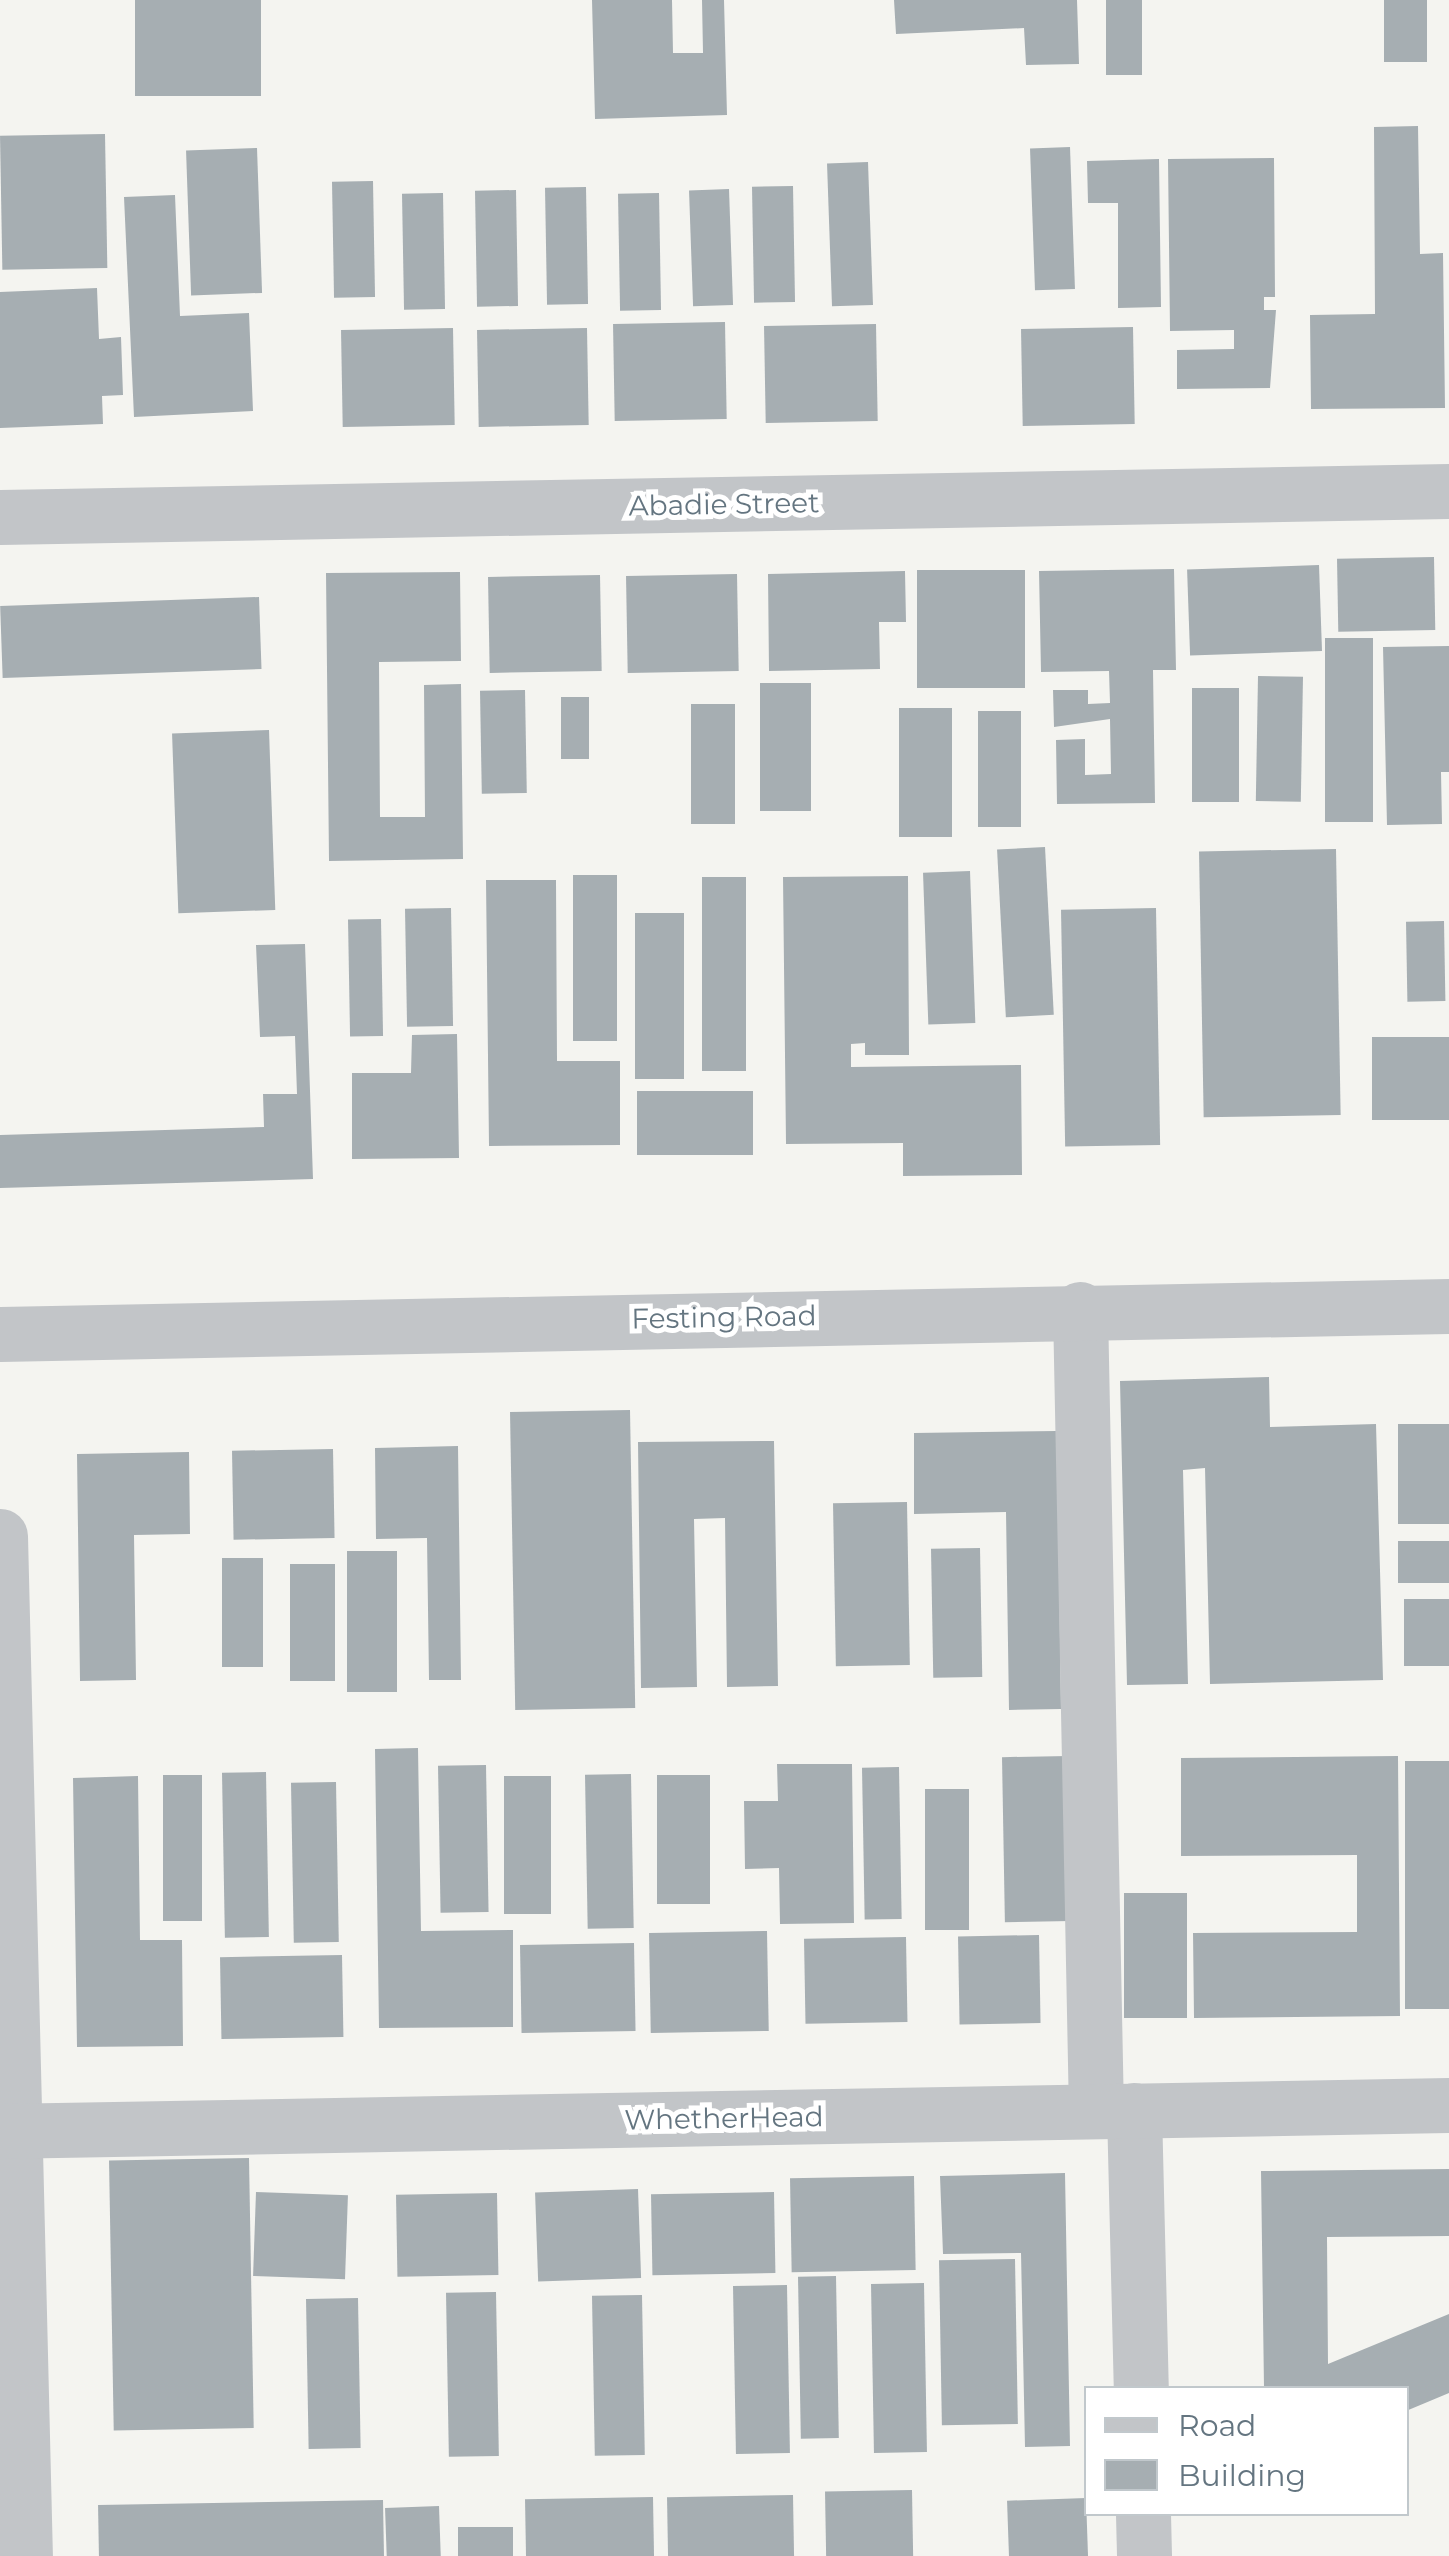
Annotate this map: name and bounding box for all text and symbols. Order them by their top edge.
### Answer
street label: Abadie Street [628,486,820,522]
street label: Festing Road [631,1299,817,1335]
street label: WhetherHead [624,2099,824,2137]
legend [1084,2386,1409,2516]
text: Road [1178,2407,1256,2444]
text: Building [1178,2457,1306,2494]

